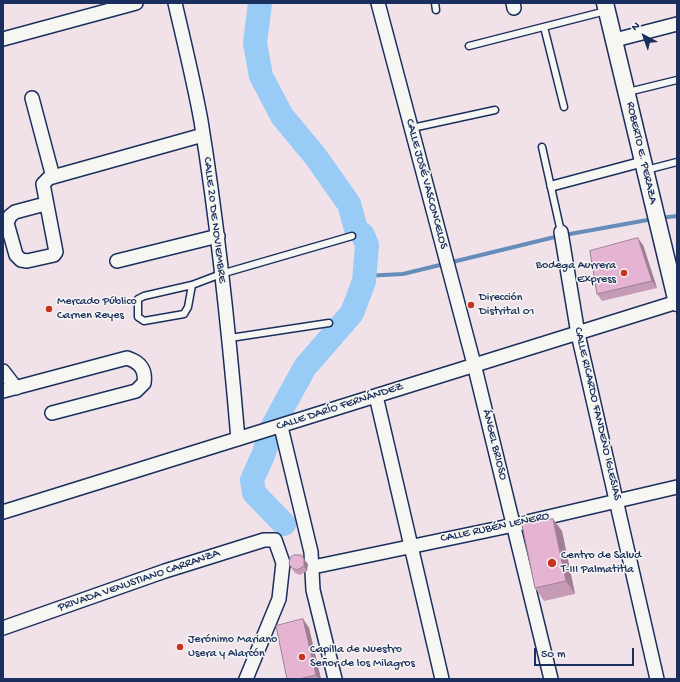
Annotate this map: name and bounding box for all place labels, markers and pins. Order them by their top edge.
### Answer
place label: Bodega Aurrera Express [536,259,616,287]
marker: Bodega Aurrera Express [619,268,629,278]
place label: Dirección Distrital 01 [479,291,534,319]
place label: Mercado Público Carnen Reyes [57,295,137,323]
marker: Dirección Distrital 01 [466,300,476,310]
marker: Mercado Público Carnen Reyes [44,304,54,314]
place label: Centro de Salud T-III Palmatitla [561,549,641,577]
marker: Centro de Salud T-III Palmatitla [546,557,558,569]
place label: Jerónimo Mariano Usera y Alarcón [188,633,277,661]
marker: Jerónimo Mariano Usera y Alarcón [175,642,185,652]
place label: Capilla de Nuestro Señor de los Milagros [310,643,415,671]
marker: Capilla de Nuestro Señor de los Milagros [297,652,307,662]

